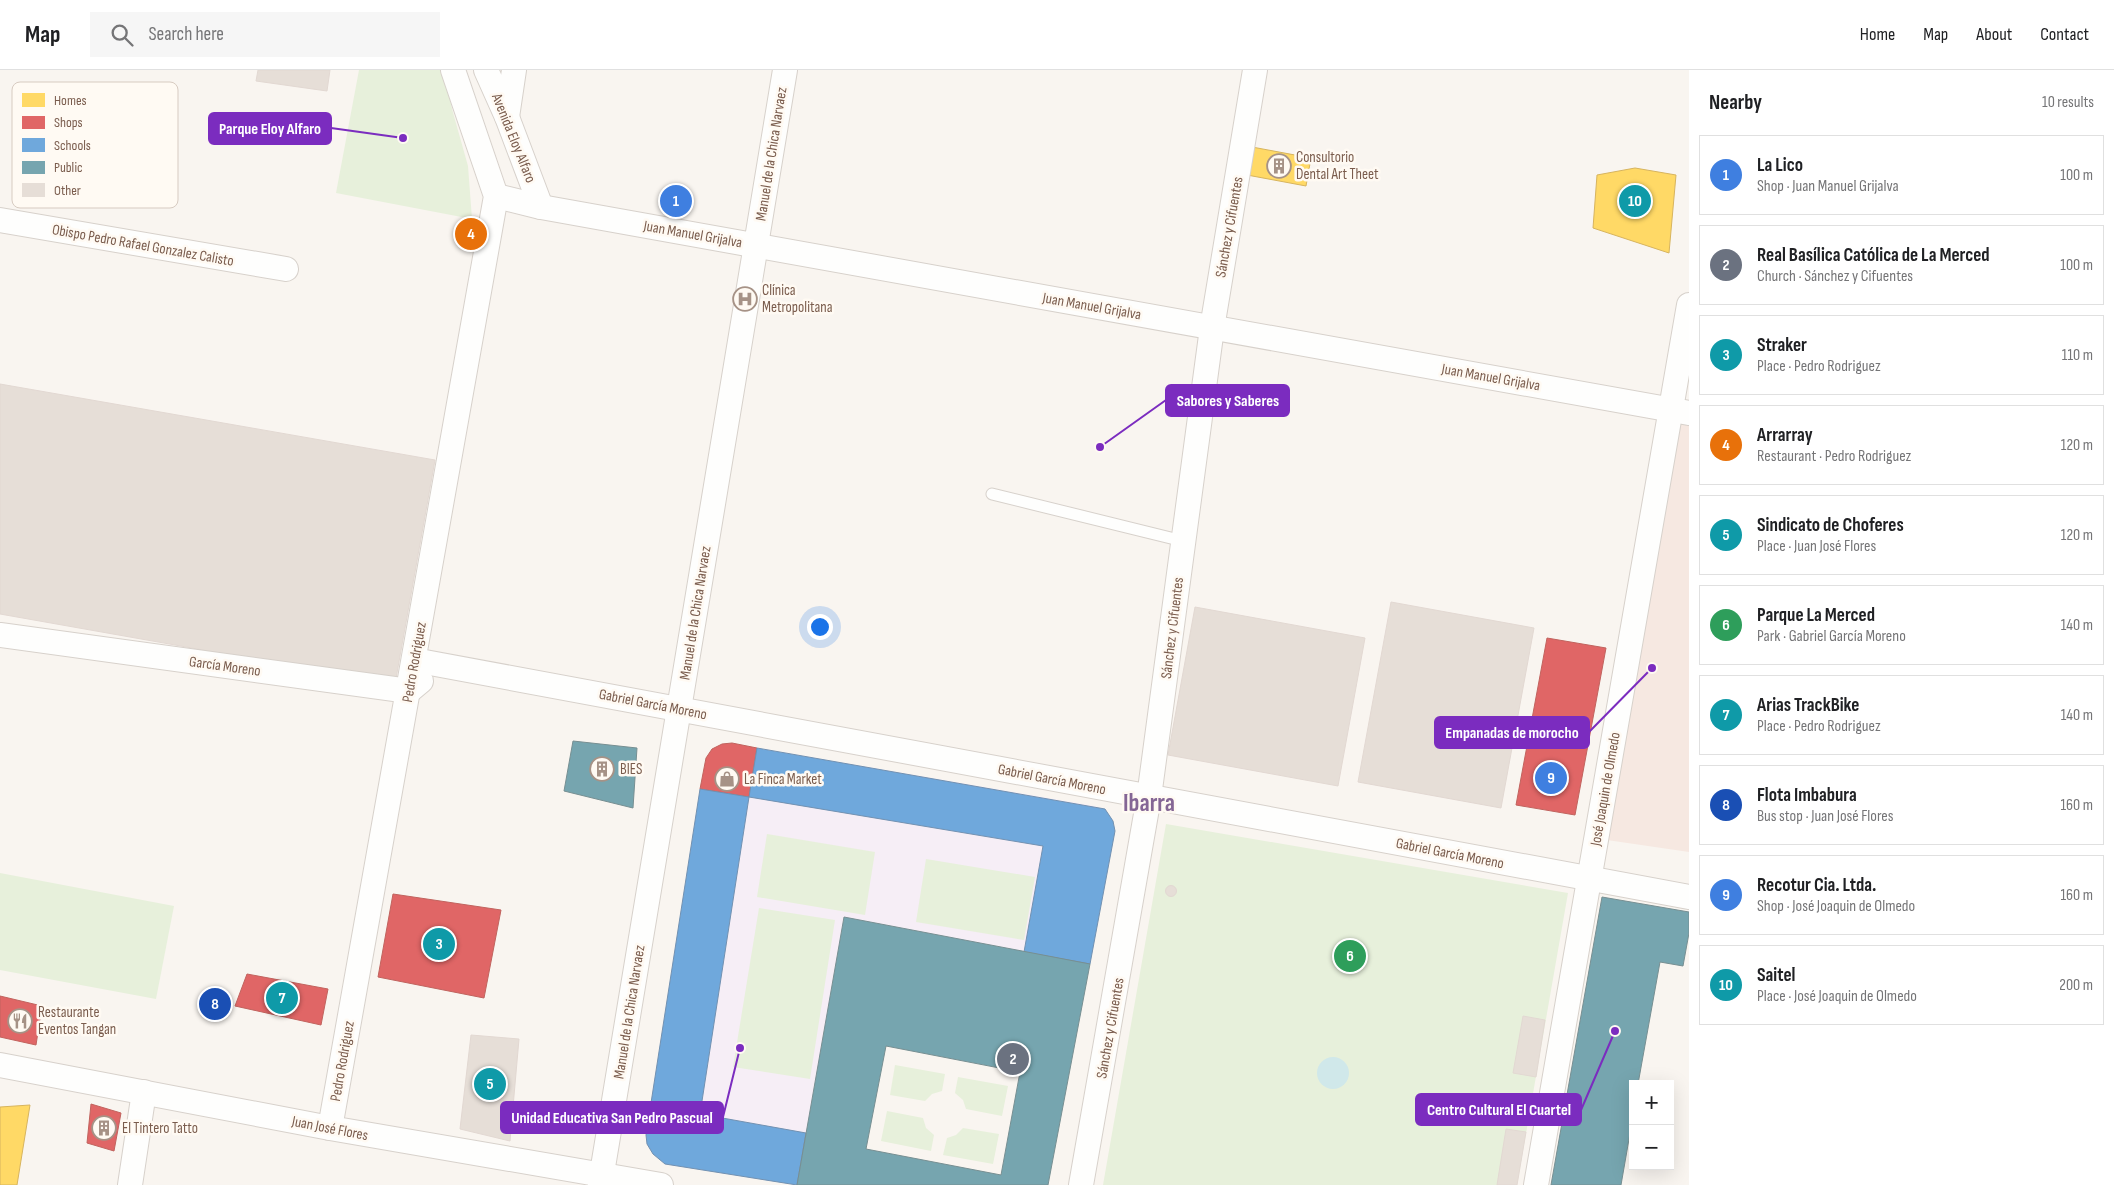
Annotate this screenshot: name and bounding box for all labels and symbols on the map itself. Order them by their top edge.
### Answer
legend [12,82,178,208]
street label: Manuel de la Chica Narvaez [752,85,792,222]
street label: Avenida Eloy Alfaro [487,90,540,186]
text: Homes [54,92,87,109]
callout: Parque Eloy Alfaro [209,113,331,144]
text: Shops [54,114,83,131]
text: Parque Eloy Alfaro [219,120,321,139]
text: Schools [54,137,91,154]
place label: Consultorio Dental Art Theet [1296,148,1379,184]
building icon: Consultorio Dental Art Theet [1266,153,1292,179]
text: Public [54,159,83,176]
street label: Sánchez y Cifuentes [1211,175,1248,279]
text: Other [54,182,81,199]
pin: 1 [660,182,692,220]
pin: 10 [1619,182,1651,220]
pin: 4 [455,215,487,253]
street label: Juan Manuel Grijalva [641,216,744,253]
street label: Obispo Pedro Rafael Gonzalez Calisto [51,220,235,271]
place label: Clínica Metropolitana [762,281,833,317]
hospital icon: Clínica Metropolitana [732,286,758,312]
street label: Juan Manuel Grijalva [1040,288,1143,325]
street label: Juan Manuel Grijalva [1439,359,1542,396]
callout: Sabores y Saberes [1166,385,1289,416]
text: Sabores y Saberes [1177,392,1279,411]
street label: Manuel de la Chica Narvaez [676,544,716,681]
street label: Sánchez y Cifuentes [1157,576,1188,680]
your location [807,614,833,640]
street label: Pedro Rodriguez [398,620,431,704]
street label: García Moreno [188,652,262,681]
street label: Gabriel García Moreno [597,685,709,724]
callout: Empanadas de morocho [1435,717,1589,748]
text: Empanadas de morocho [1445,724,1579,743]
street label: José Joaquin de Olmedo [1586,731,1625,848]
building icon: BIES [589,756,615,782]
pin: 9 [1535,759,1567,797]
place label: BIES [620,760,642,779]
street label: Gabriel García Moreno [996,760,1108,799]
shop icon: La Finca Market [714,766,740,792]
place label: La Finca Market [744,770,822,789]
district label: Ibarra [1123,788,1175,819]
street label: Gabriel García Moreno [1394,834,1506,873]
pin: 3 [423,925,455,963]
pin: 6 [1334,937,1366,975]
street label: Manuel de la Chica Narvaez [610,943,650,1080]
street label: Sánchez y Cifuentes [1092,976,1129,1080]
pin: 7 [266,979,298,1017]
pin: 8 [199,985,231,1023]
place label: Restaurante Eventos Tangan [38,1003,116,1039]
restaurant icon: Restaurante Eventos Tangan [7,1008,33,1034]
street label: Pedro Rodriguez [326,1019,359,1103]
pin: 2 [997,1040,1029,1078]
pin: 5 [474,1065,506,1103]
callout: Centro Cultural El Cuartel [1416,1094,1581,1125]
text: Centro Cultural El Cuartel [1427,1101,1571,1120]
callout: Unidad Educativa San Pedro Pascual [501,1102,723,1133]
text: Unidad Educativa San Pedro Pascual [511,1109,713,1128]
street label: Juan José Flores [289,1112,370,1145]
building icon: El Tintero Tatto [91,1115,117,1141]
place label: El Tintero Tatto [122,1119,198,1138]

